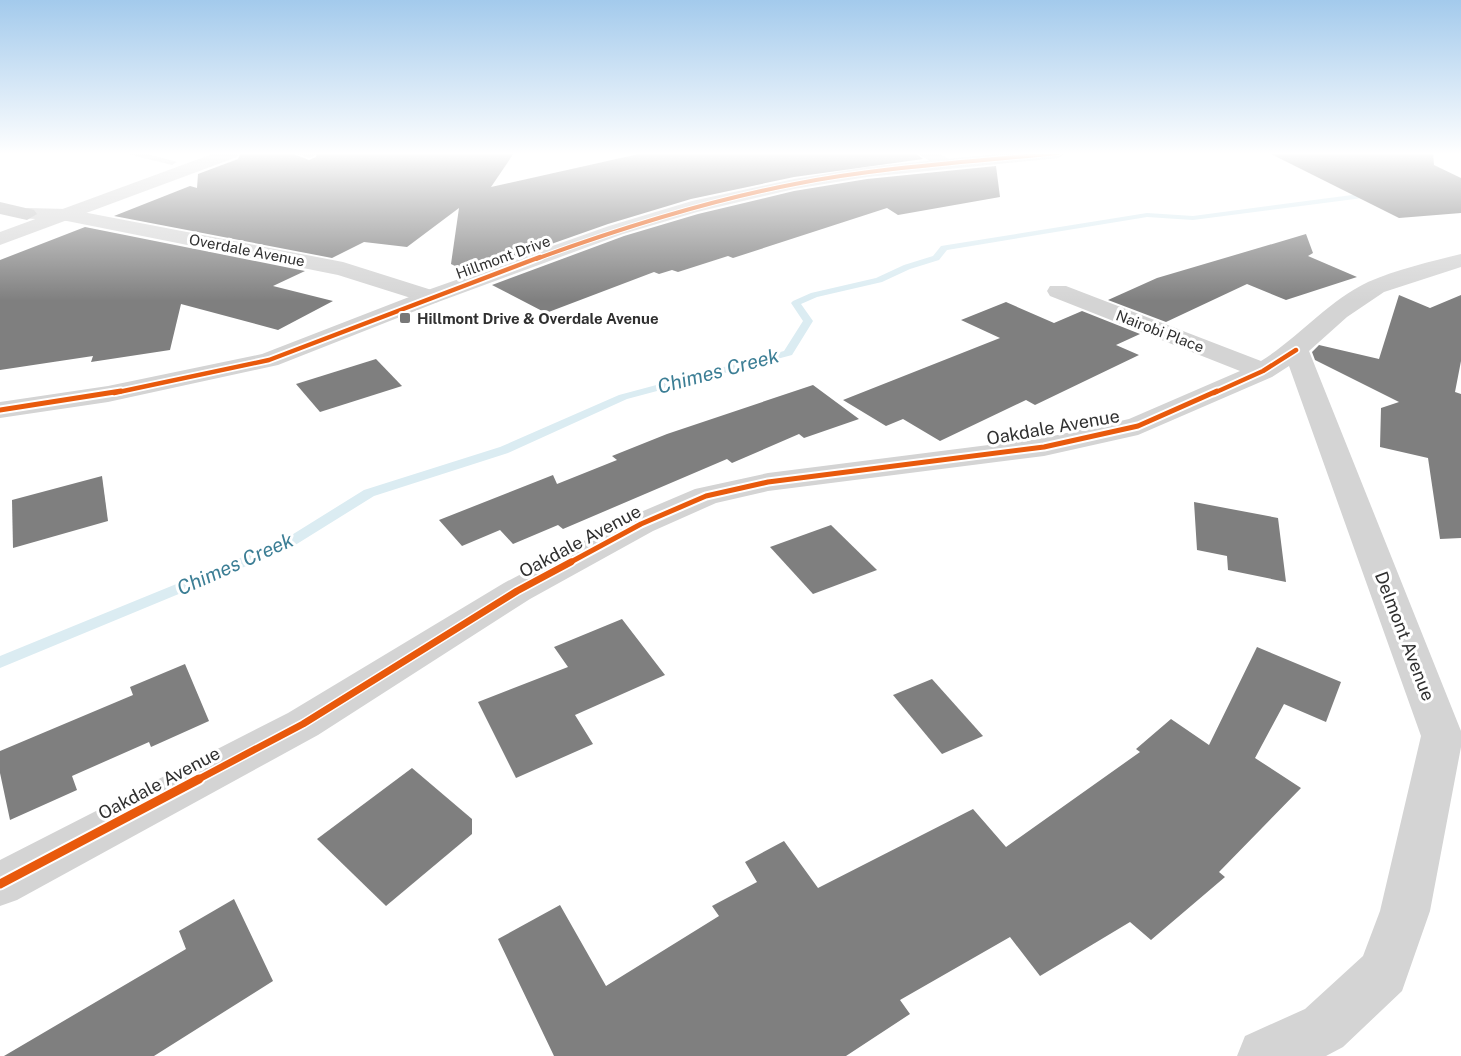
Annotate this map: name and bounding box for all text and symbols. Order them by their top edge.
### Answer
street label: Overdale Avenue [188,230,306,270]
street label: Hillmont Drive [453,232,553,282]
street label: Nairobi Place [1114,306,1206,356]
place label: Hillmont Drive & Overdale Avenue [417,310,659,327]
marker: Hillmont Drive & Overdale Avenue [398,311,412,325]
water label: Chimes Creek [655,343,782,399]
street label: Oakdale Avenue [985,405,1121,449]
street label: Oakdale Avenue [516,500,644,582]
water label: Chimes Creek [173,528,297,600]
street label: Delmont Avenue [1371,568,1439,704]
street label: Oakdale Avenue [95,742,223,824]

